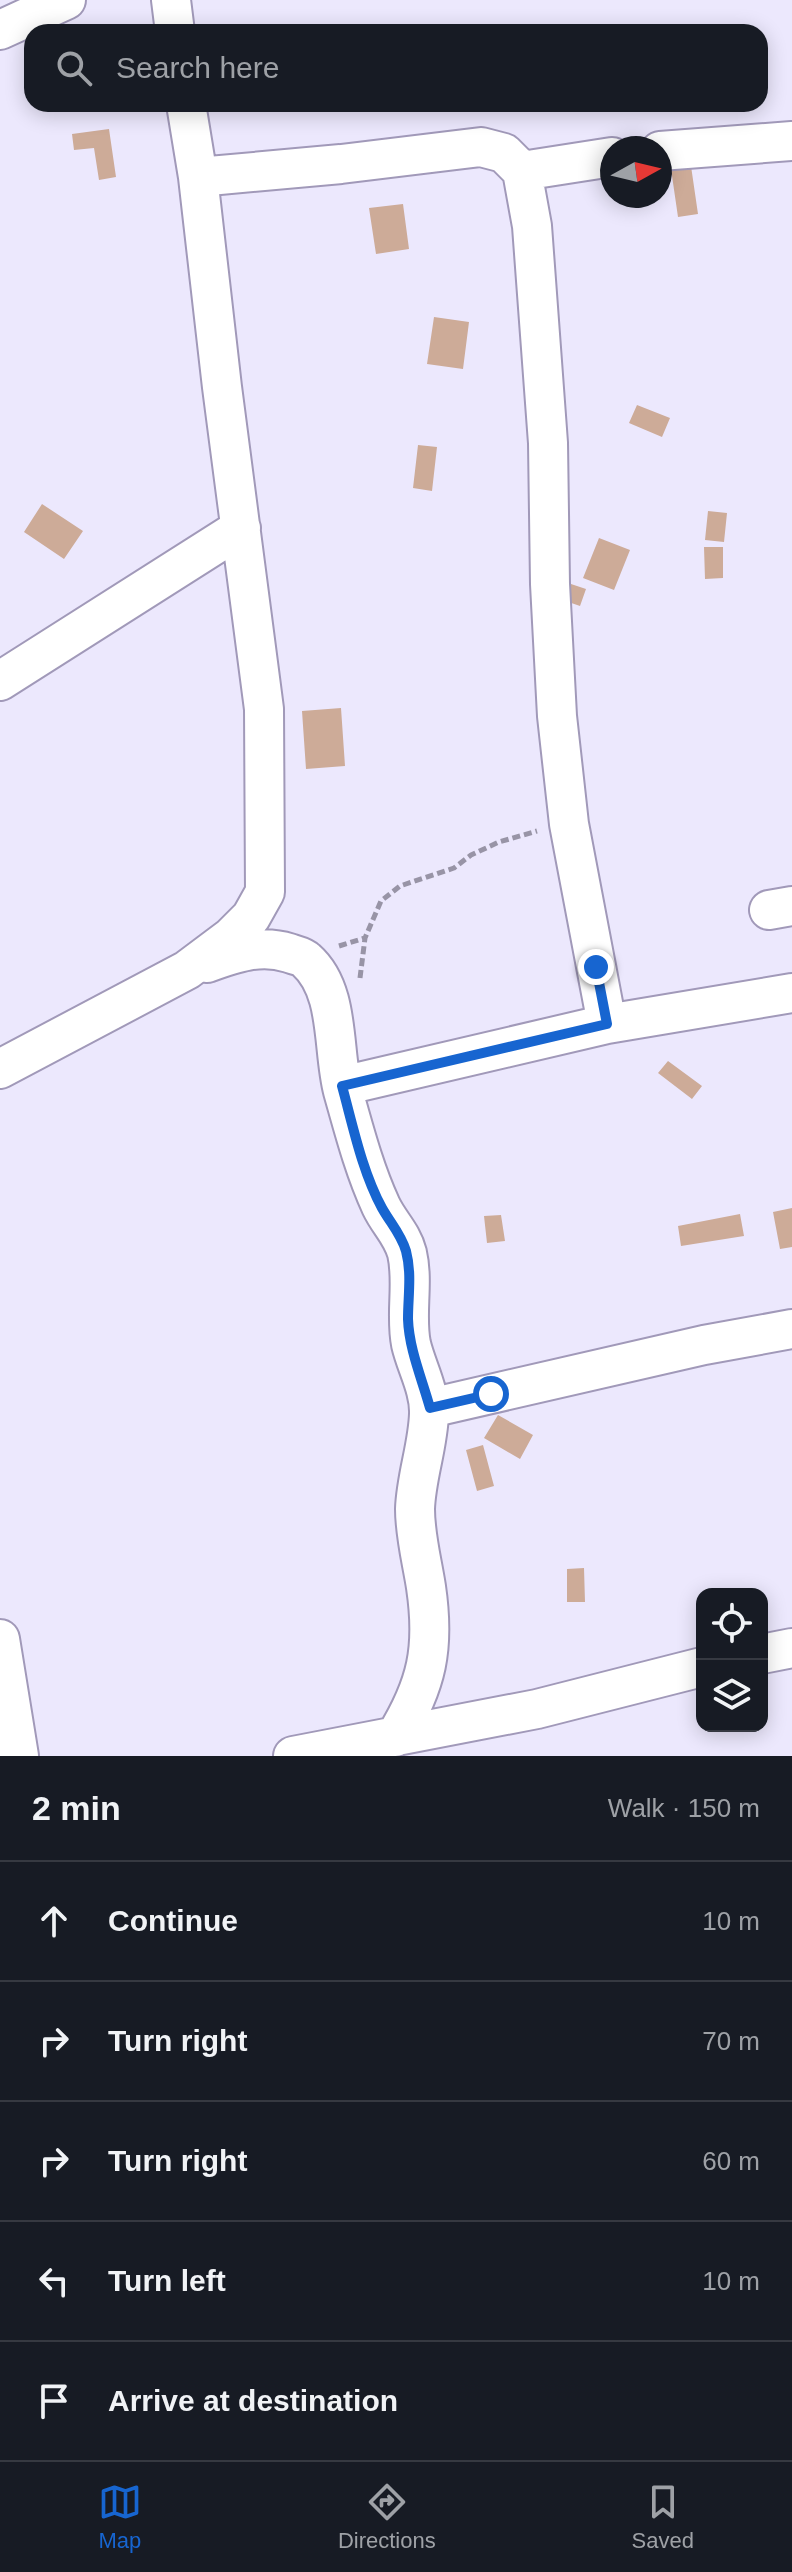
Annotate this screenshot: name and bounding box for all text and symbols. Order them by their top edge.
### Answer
search box [24,24,768,112]
icon: search [52,46,96,90]
text: Search here [116,51,279,84]
north arrow [600,136,672,208]
route end [578,949,614,985]
route start [473,1376,509,1412]
map controls [696,1588,768,1732]
button: locate [696,1588,768,1660]
button: layers [696,1660,768,1732]
text: 2 min [32,1789,121,1827]
text: Walk · 150 m [608,1793,760,1823]
icon: ahead [32,1899,76,1943]
text: Continue [108,1904,238,1937]
text: 10 m [702,1906,760,1936]
icon: right [32,2019,76,2063]
text: Turn right [108,2024,247,2057]
text: 70 m [702,2026,760,2056]
icon: right [32,2139,76,2183]
text: Turn right [108,2144,247,2177]
text: 60 m [702,2146,760,2176]
icon: left [32,2259,76,2303]
text: Turn left [108,2264,226,2297]
text: 10 m [702,2266,760,2296]
icon: arrive [32,2379,76,2423]
text: Arrive at destination [108,2384,398,2417]
tab: Map [98,2480,142,2554]
tab: Directions [338,2480,436,2554]
tab: Saved [632,2480,694,2554]

